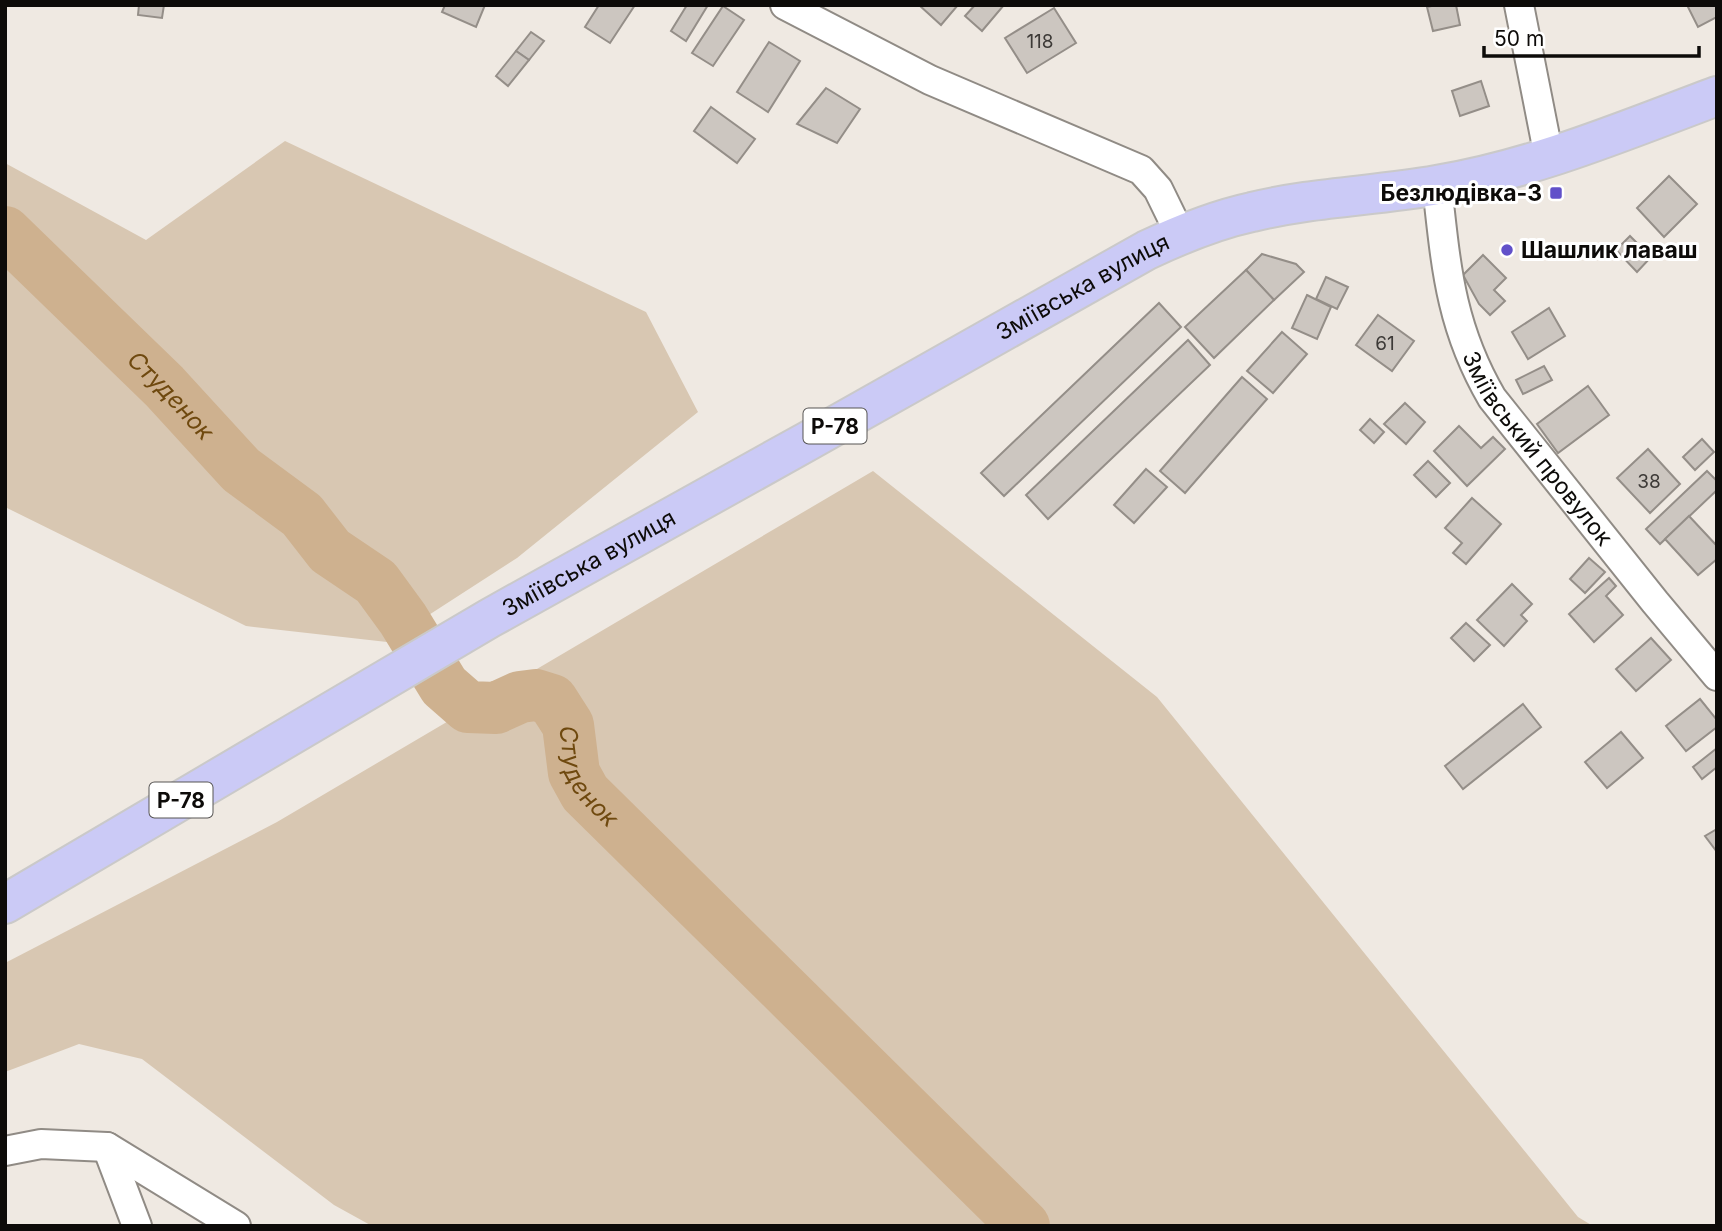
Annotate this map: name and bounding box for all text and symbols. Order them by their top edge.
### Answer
scale bar [1484,14,1699,58]
text: 50 m [1494,26,1544,51]
house number: 118 [1026,30,1054,53]
place label: Безлюдівка-3 [1381,179,1542,207]
marker: Безлюдівка-3 [1548,185,1564,201]
street label: Зміївська вулиця [991,228,1174,346]
place label: Шашлик лаваш [1521,236,1698,264]
marker: Шашлик лаваш [1499,242,1515,258]
house number: 61 [1375,332,1395,355]
water label: Студенок [122,345,221,446]
street label: Зміївський провулок [1457,347,1619,552]
road number: Р-78 [804,408,866,444]
house number: 38 [1637,470,1661,493]
street label: Зміївська вулиця [497,504,680,622]
water label: Студенок [554,724,625,833]
road number: Р-78 [150,782,212,818]

